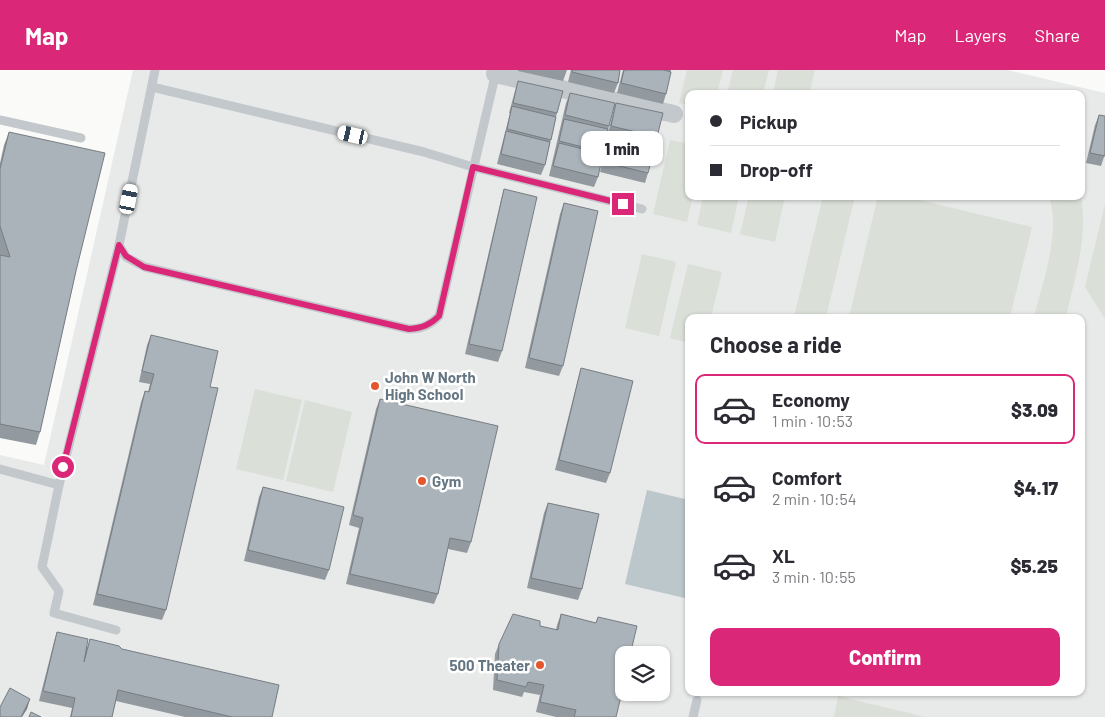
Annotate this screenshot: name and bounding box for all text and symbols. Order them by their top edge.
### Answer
text: Map [25,21,68,50]
text: Map [894,24,926,46]
text: Layers [954,24,1007,46]
text: Share [1035,24,1080,46]
text: Pickup [740,110,798,133]
car [336,124,369,146]
callout: 1 min [582,132,664,166]
text: 1 min [604,139,640,158]
text: Drop-off [740,158,813,181]
car [118,183,139,215]
route end [612,193,634,215]
text: Choose a ride [710,331,842,357]
place label: John W North High School [385,368,476,403]
marker: John W North High School [369,380,381,392]
icon: car [712,387,757,432]
text: Economy [772,388,850,411]
text: $3.09 [1011,398,1058,421]
text: 1 min · 10:53 [772,411,853,430]
route start [52,456,74,478]
icon: car [712,465,757,510]
text: Comfort [772,466,842,489]
place label: Gym [432,472,461,490]
marker: Gym [416,475,428,487]
text: $4.17 [1014,476,1058,499]
text: 2 min · 10:54 [772,489,857,508]
icon: car [712,543,757,588]
text: XL [772,544,795,567]
text: $5.25 [1010,554,1058,577]
text: 3 min · 10:55 [772,567,856,586]
button: Confirm [710,628,1060,686]
map controls [615,646,670,701]
button: layers [615,646,670,701]
place label: 500 Theater [449,656,530,674]
marker: 500 Theater [534,659,546,671]

